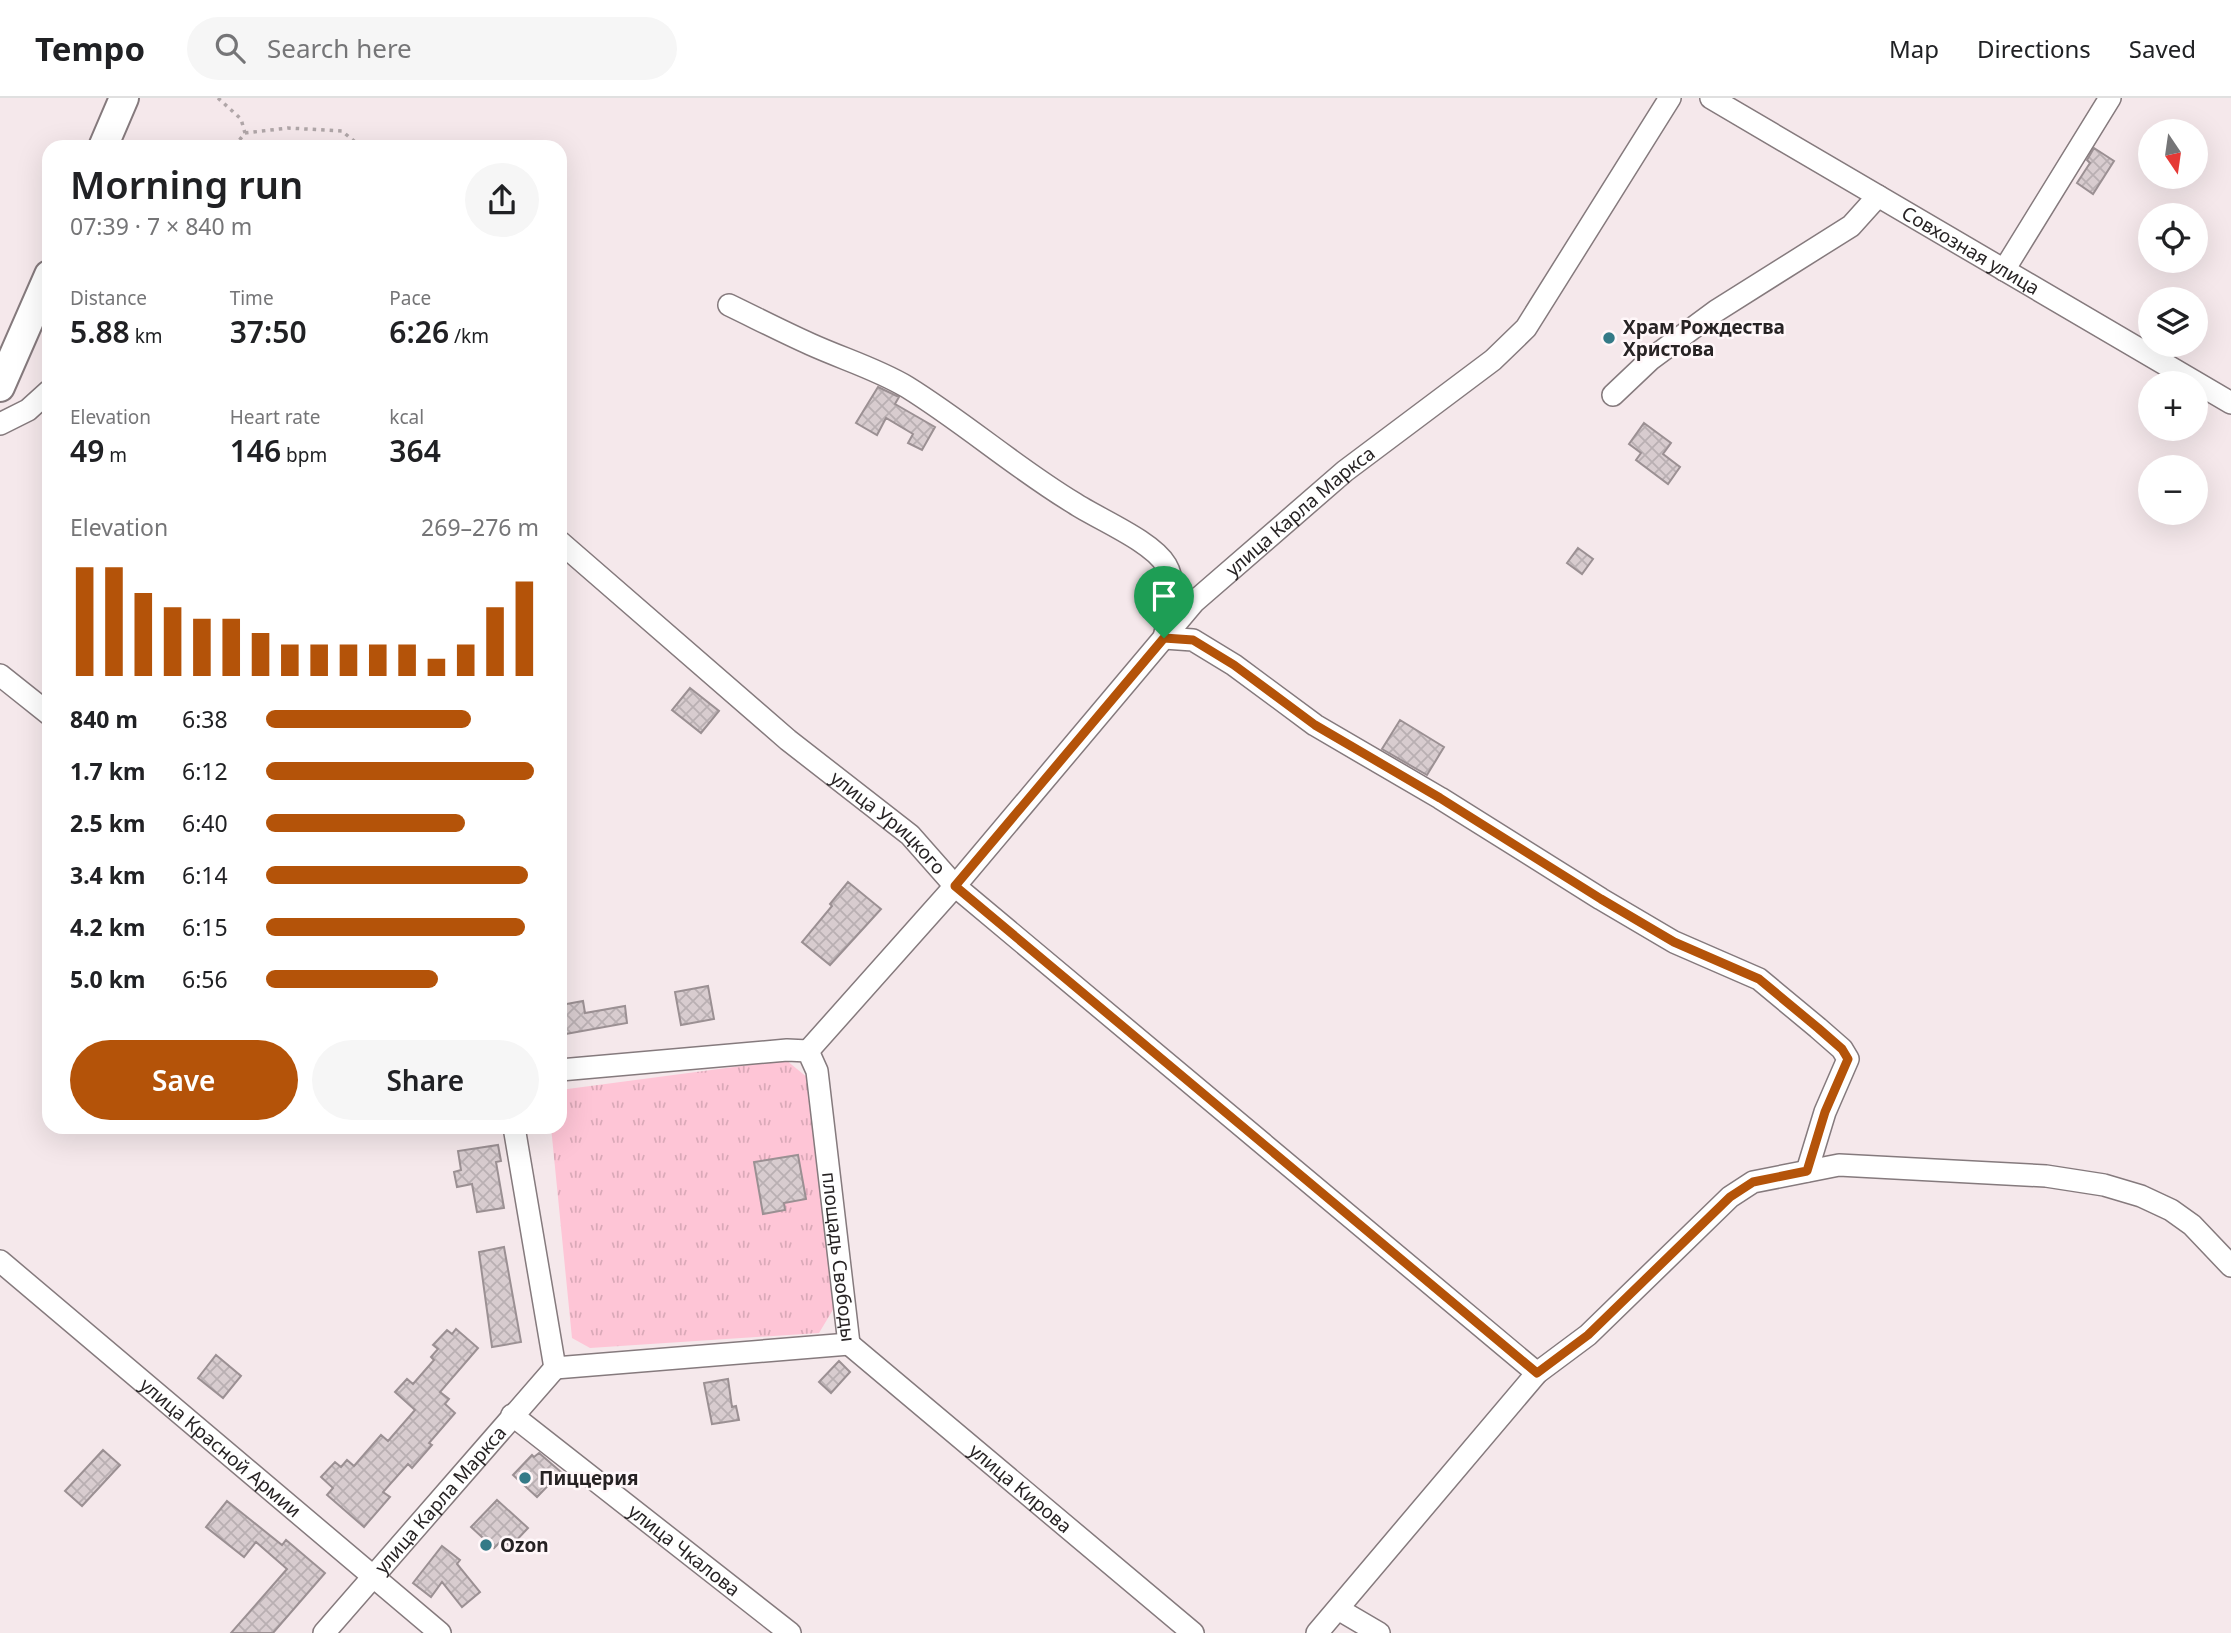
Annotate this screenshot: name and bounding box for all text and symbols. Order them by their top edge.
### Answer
search box [187,17,677,80]
text: Tempo [35,26,145,71]
icon: search [211,29,249,67]
text: Search here [267,30,412,66]
text: Map [1889,32,1939,65]
text: Directions [1977,32,2091,65]
text: Saved [2129,32,2196,65]
north arrow [2138,119,2208,189]
map controls [2138,119,2208,525]
text: Morning run [70,158,303,210]
button: share [465,163,539,237]
street label: Совхозная улица [1897,200,2044,301]
button: locate [2138,203,2208,273]
text: 07:39 · 7 × 840 m [70,210,252,242]
text: Distance [70,285,147,311]
text: Time [230,285,274,311]
text: Pace [389,285,431,311]
button: layers [2138,287,2208,357]
text: 5.88 [70,311,130,352]
text: 37:50 [230,311,307,352]
text: 6:26 [389,311,449,352]
place label: Храм Рождества Христова [1623,314,1785,362]
text: km [130,323,163,349]
text: /km [449,323,489,349]
marker: Храм Рождества Христова [1601,330,1617,346]
button: + [2138,371,2208,441]
text: Elevation [70,404,151,430]
text: Heart rate [230,404,320,430]
text: kcal [389,404,424,430]
text: 49 [70,430,104,471]
text: 146 [230,430,281,471]
text: 364 [389,430,441,471]
street label: улица Карла Маркса [1220,440,1380,582]
text: m [104,442,127,468]
text: bpm [281,442,327,468]
button: − [2138,455,2208,525]
text: Elevation [70,511,168,543]
text: 269–276 m [421,511,539,543]
pin [1134,566,1194,638]
icon: arrive [1145,577,1183,615]
text: 840 m [70,703,138,735]
text: 6:38 [182,703,228,735]
text: 1.7 km [70,755,145,787]
text: 6:12 [182,755,228,787]
street label: улица Урицкого [825,765,952,880]
text: 2.5 km [70,807,145,839]
text: 6:40 [182,807,228,839]
text: 3.4 km [70,859,145,891]
text: 6:14 [182,859,228,891]
text: 4.2 km [70,911,145,943]
text: 6:15 [182,911,228,943]
text: 5.0 km [70,963,145,995]
text: 6:56 [182,963,228,995]
button: Save [70,1040,298,1120]
button: Share [312,1040,539,1120]
street label: площадь Свободы [816,1170,862,1343]
street label: улица Красной Армии [134,1372,307,1523]
street label: улица Карла Маркса [369,1420,512,1579]
street label: улица Кирова [964,1437,1077,1539]
place label: Пиццерия [539,1465,638,1491]
marker: Пиццерия [517,1470,533,1486]
street label: улица Чкалова [623,1498,746,1602]
place label: Ozon [500,1532,549,1558]
marker: Ozon [478,1537,494,1553]

